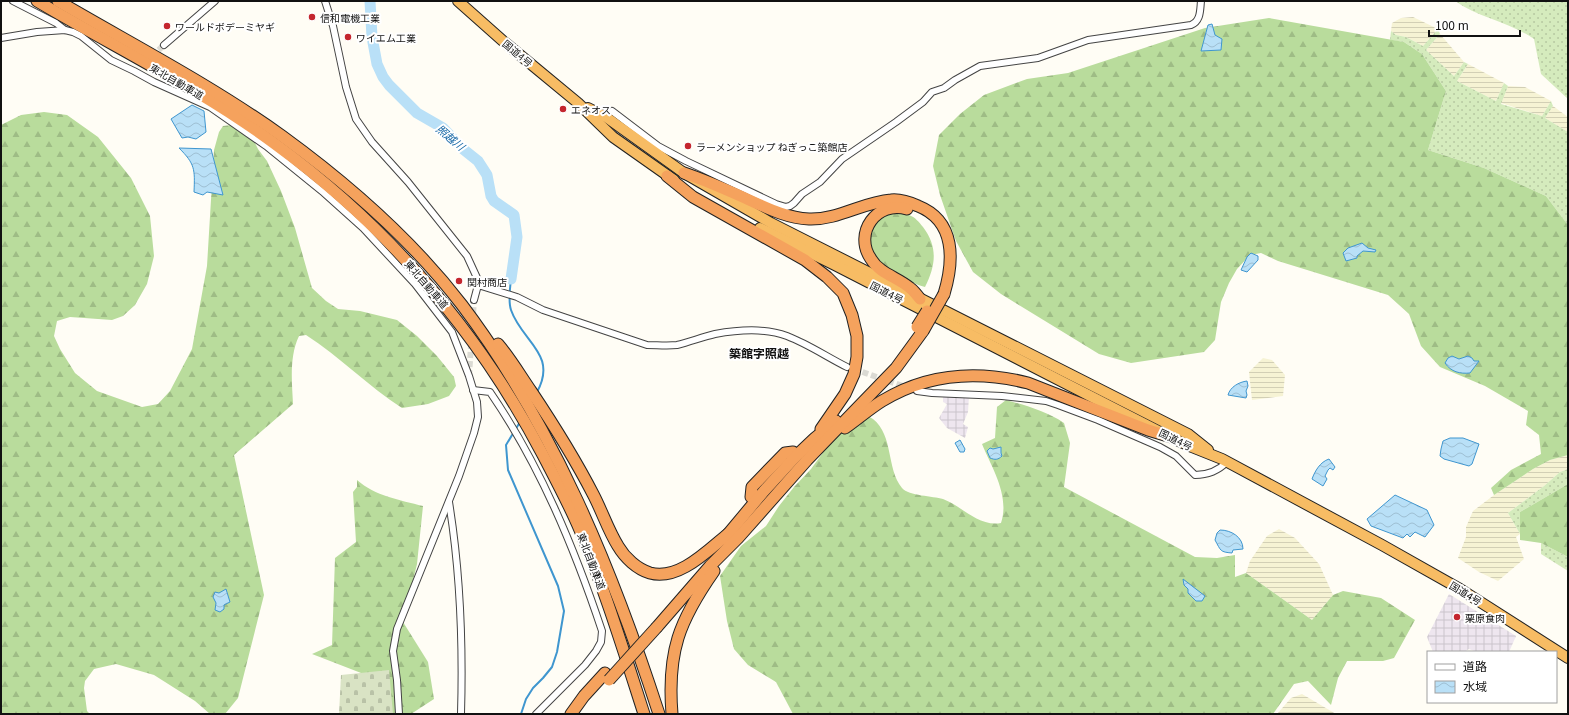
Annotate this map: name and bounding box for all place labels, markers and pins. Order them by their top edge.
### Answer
place label: 信和電機工業 [320,10,380,25]
marker: 信和電機工業 [307,12,317,22]
place label: ワールドボデーミヤギ [175,19,275,34]
marker: ワールドボデーミヤギ [162,21,172,31]
place label: ワイエム工業 [356,30,416,45]
marker: ワイエム工業 [343,32,353,42]
place label: エネオス [571,102,611,117]
marker: エネオス [558,104,568,114]
place label: ラーメンショップ ねぎっこ築館店 [696,139,847,154]
marker: ラーメンショップ ねぎっこ築館店 [683,141,693,151]
place label: 関村商店 [467,274,507,289]
marker: 関村商店 [454,276,464,286]
place label: 栗原食肉 [1465,610,1505,625]
marker: 栗原食肉 [1452,612,1462,622]

